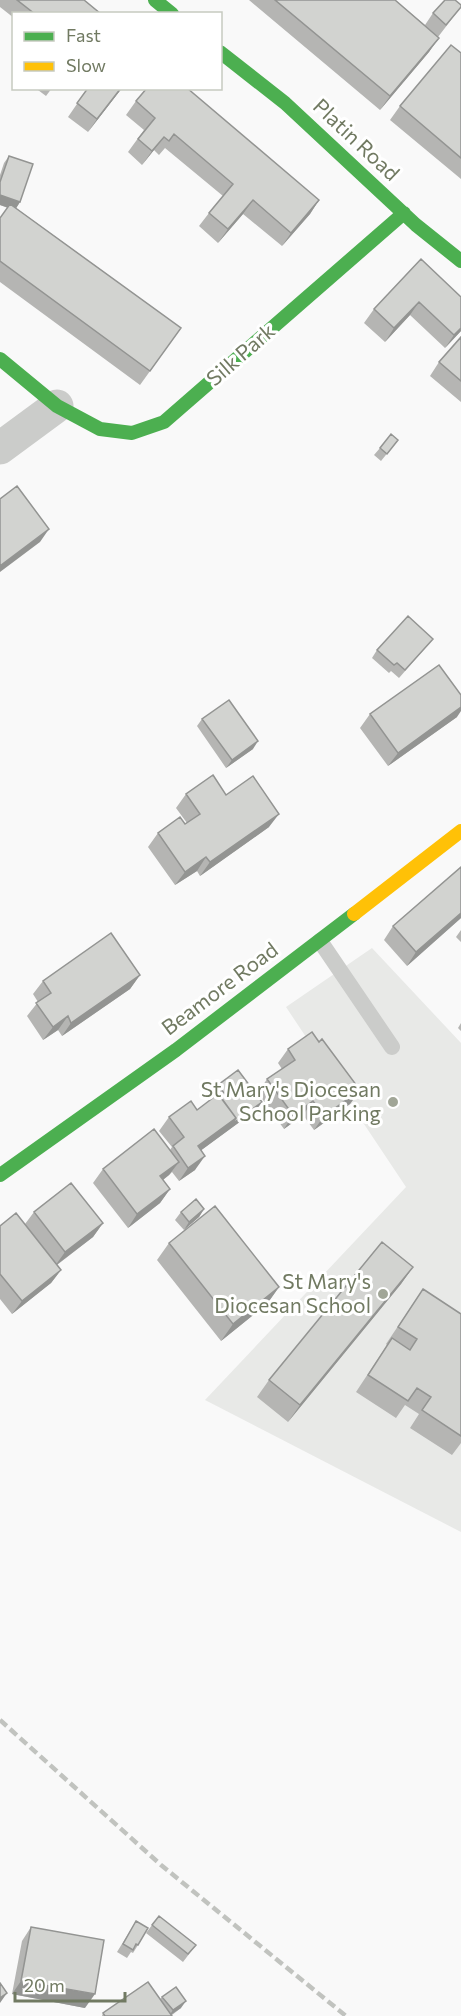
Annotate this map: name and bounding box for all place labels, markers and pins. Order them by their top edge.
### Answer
place label: St Mary's Diocesan School Parking [201,1076,381,1125]
marker: St Mary's Diocesan School Parking [386,1095,400,1109]
place label: St Mary's Diocesan School [214,1268,371,1317]
marker: St Mary's Diocesan School [376,1287,390,1301]

